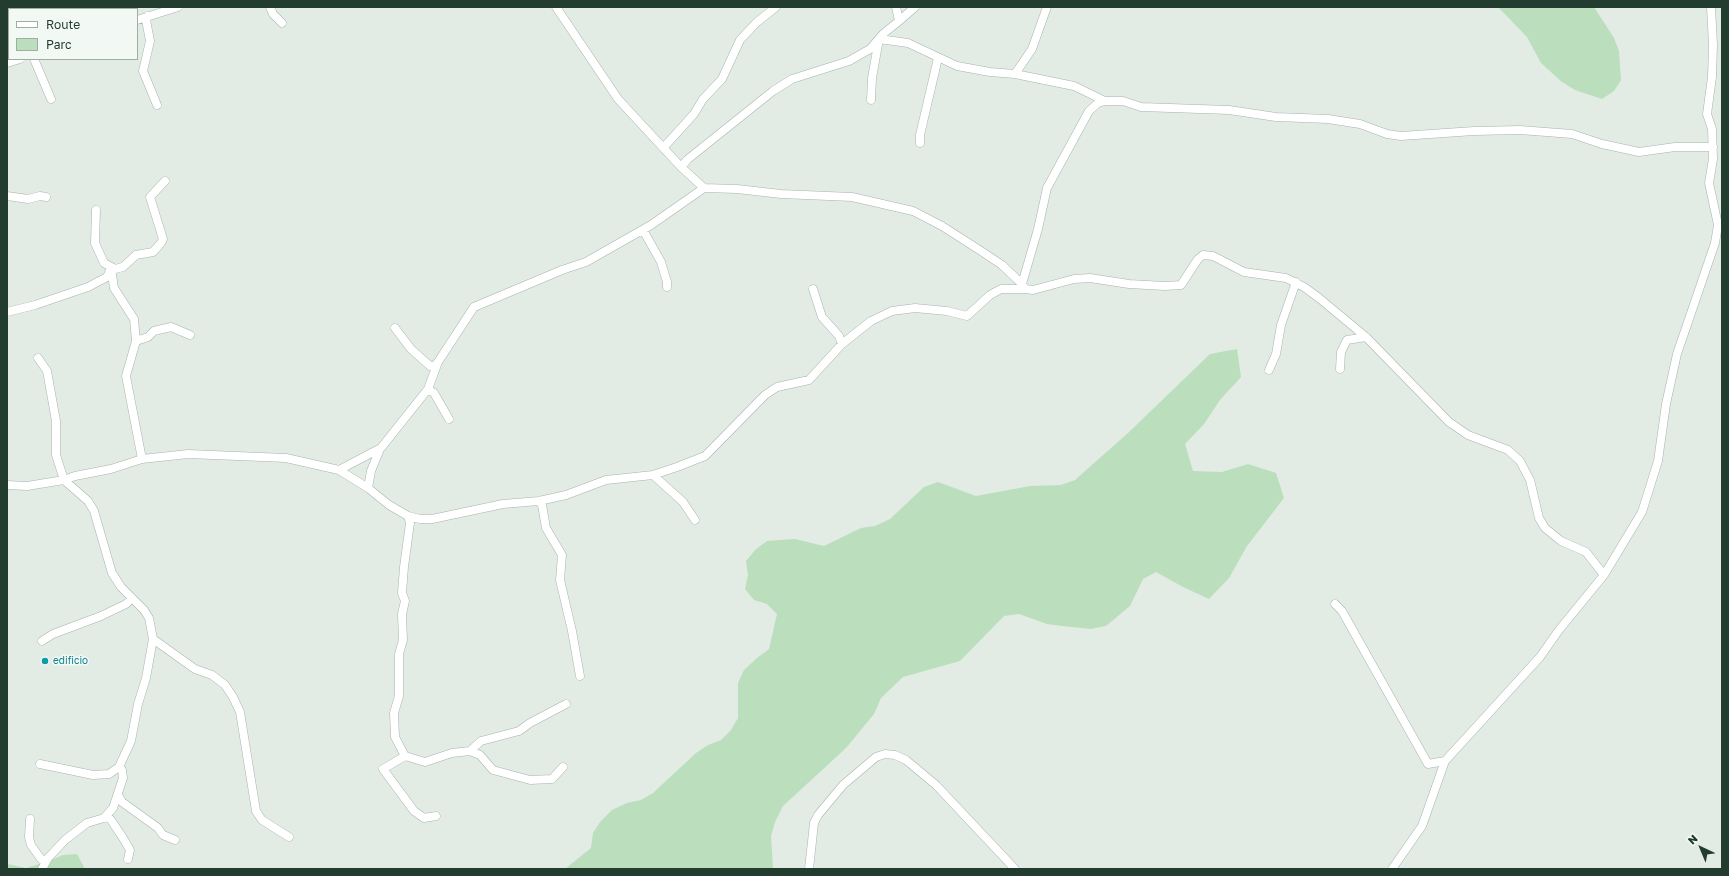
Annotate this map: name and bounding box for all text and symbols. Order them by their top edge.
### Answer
legend [8,8,138,60]
text: Route [46,17,80,32]
text: Parc [46,37,72,52]
place label: edificio [53,655,88,667]
marker: edificio [40,656,50,666]
north arrow [1681,828,1721,868]
text: N [1685,831,1700,847]

